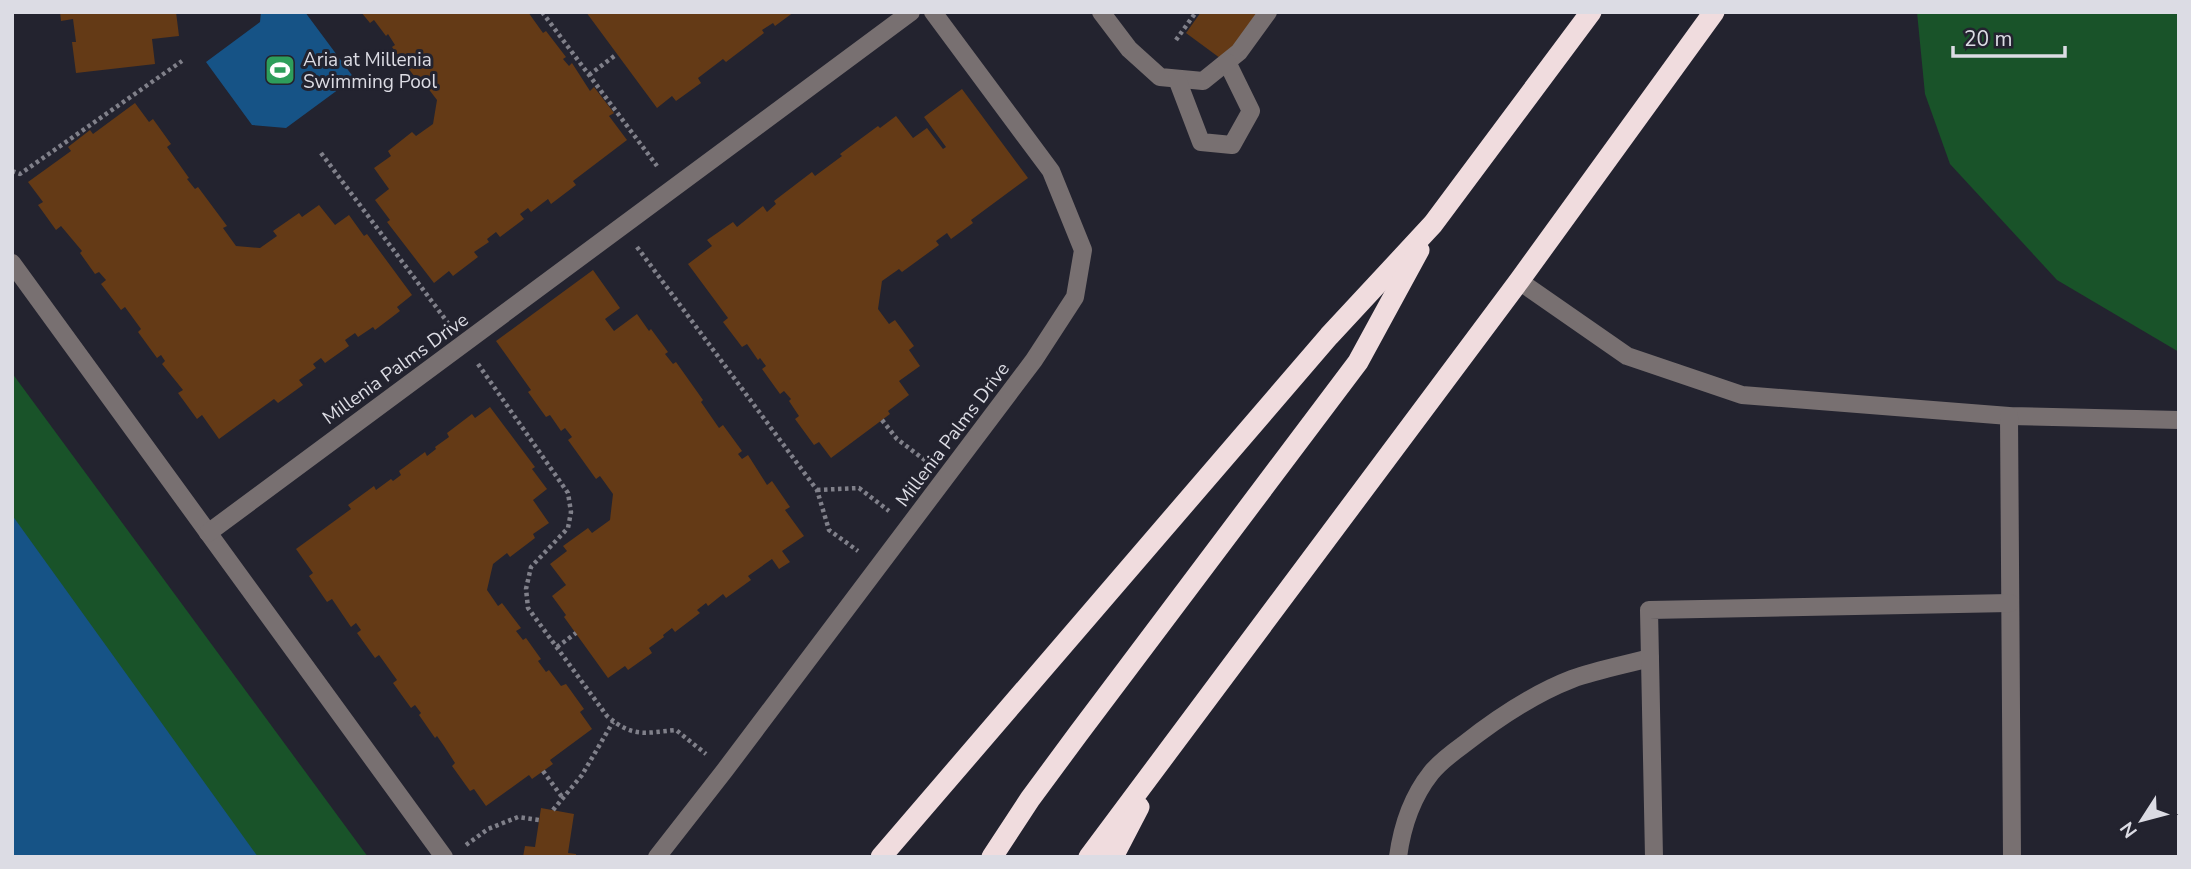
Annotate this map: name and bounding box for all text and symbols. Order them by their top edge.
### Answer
scale bar [1953,14,2065,58]
text: 20 m [1964,25,2013,53]
place label: Aria at Millenia Swimming Pool [303,47,437,95]
sports icon: Aria at Millenia Swimming Pool [263,53,297,87]
street label: Millenia Palms Drive [317,307,474,431]
street label: Millenia Palms Drive [890,357,1016,512]
north arrow [2107,785,2177,855]
text: N [2114,816,2144,843]

